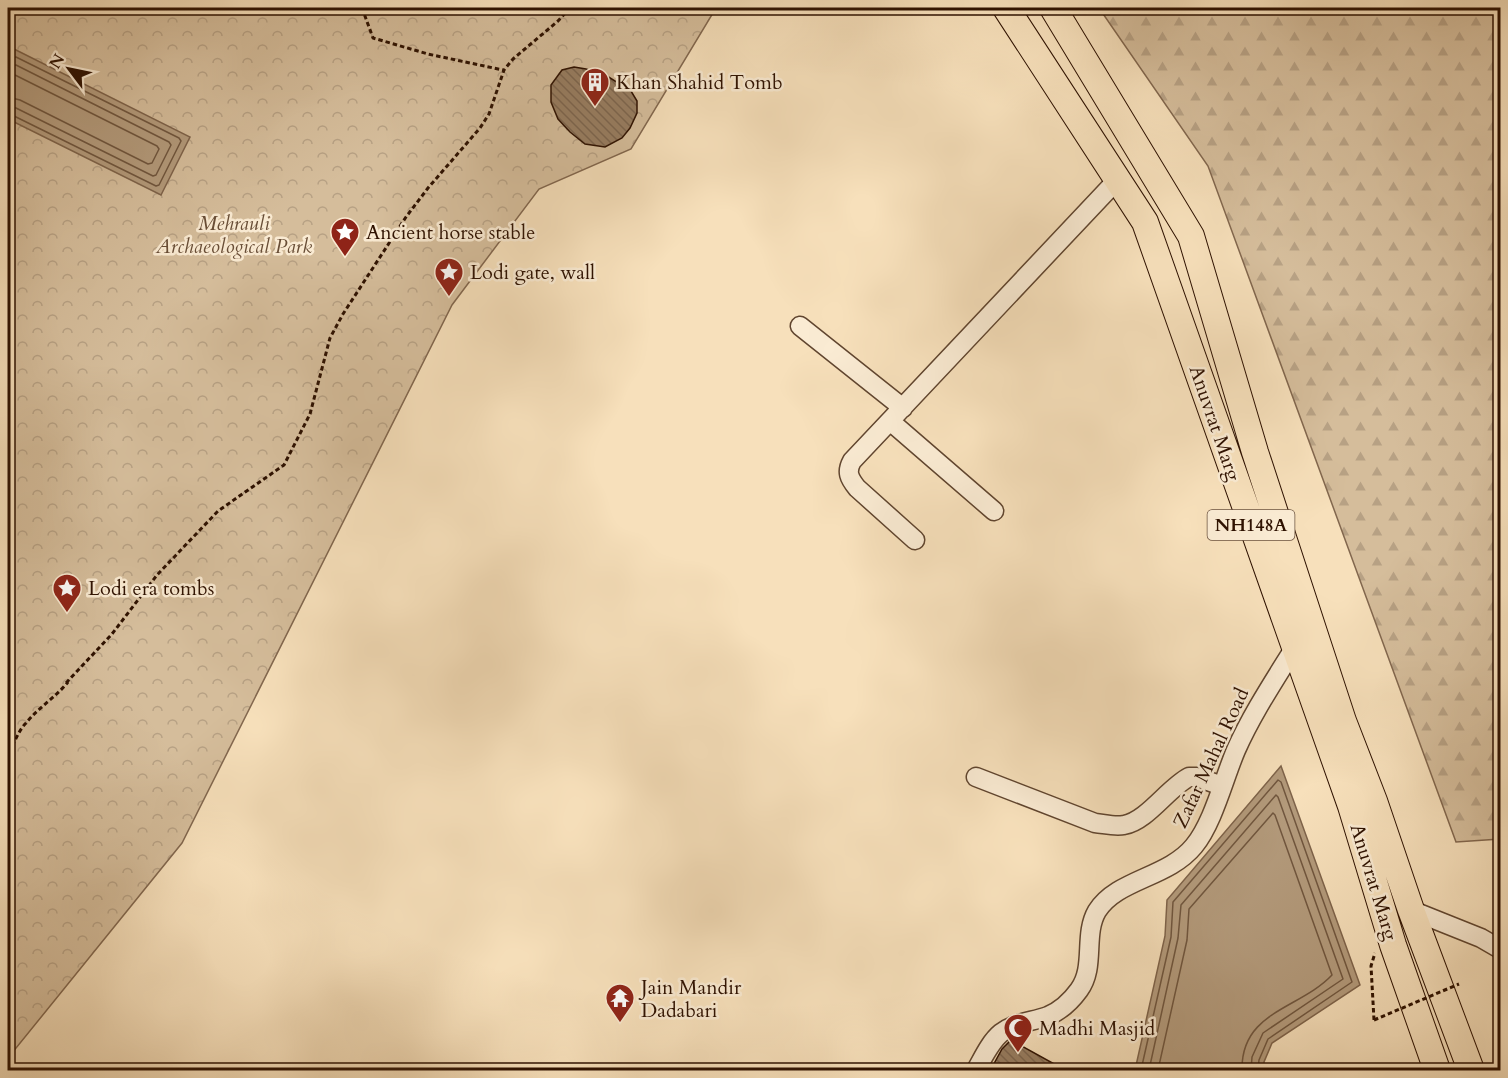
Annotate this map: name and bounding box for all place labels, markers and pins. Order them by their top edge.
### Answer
building icon: Khan Shahid Tomb [579,66,611,108]
place label: Khan Shahid Tomb [616,69,783,96]
place icon: Ancient horse stable [329,216,361,258]
place label: Ancient horse stable [366,219,535,246]
place icon: Lodi gate, wall [433,256,465,298]
place label: Lodi gate, wall [470,259,595,286]
place icon: Lodi era tombs [51,572,83,614]
place label: Lodi era tombs [88,575,214,602]
place label: Jain Mandir Dadabari [638,974,742,1024]
temple icon: Jain Mandir Dadabari [604,982,636,1024]
mosque icon: Madhi Masjid [1002,1012,1034,1054]
place label: Madhi Masjid [1039,1015,1156,1042]

